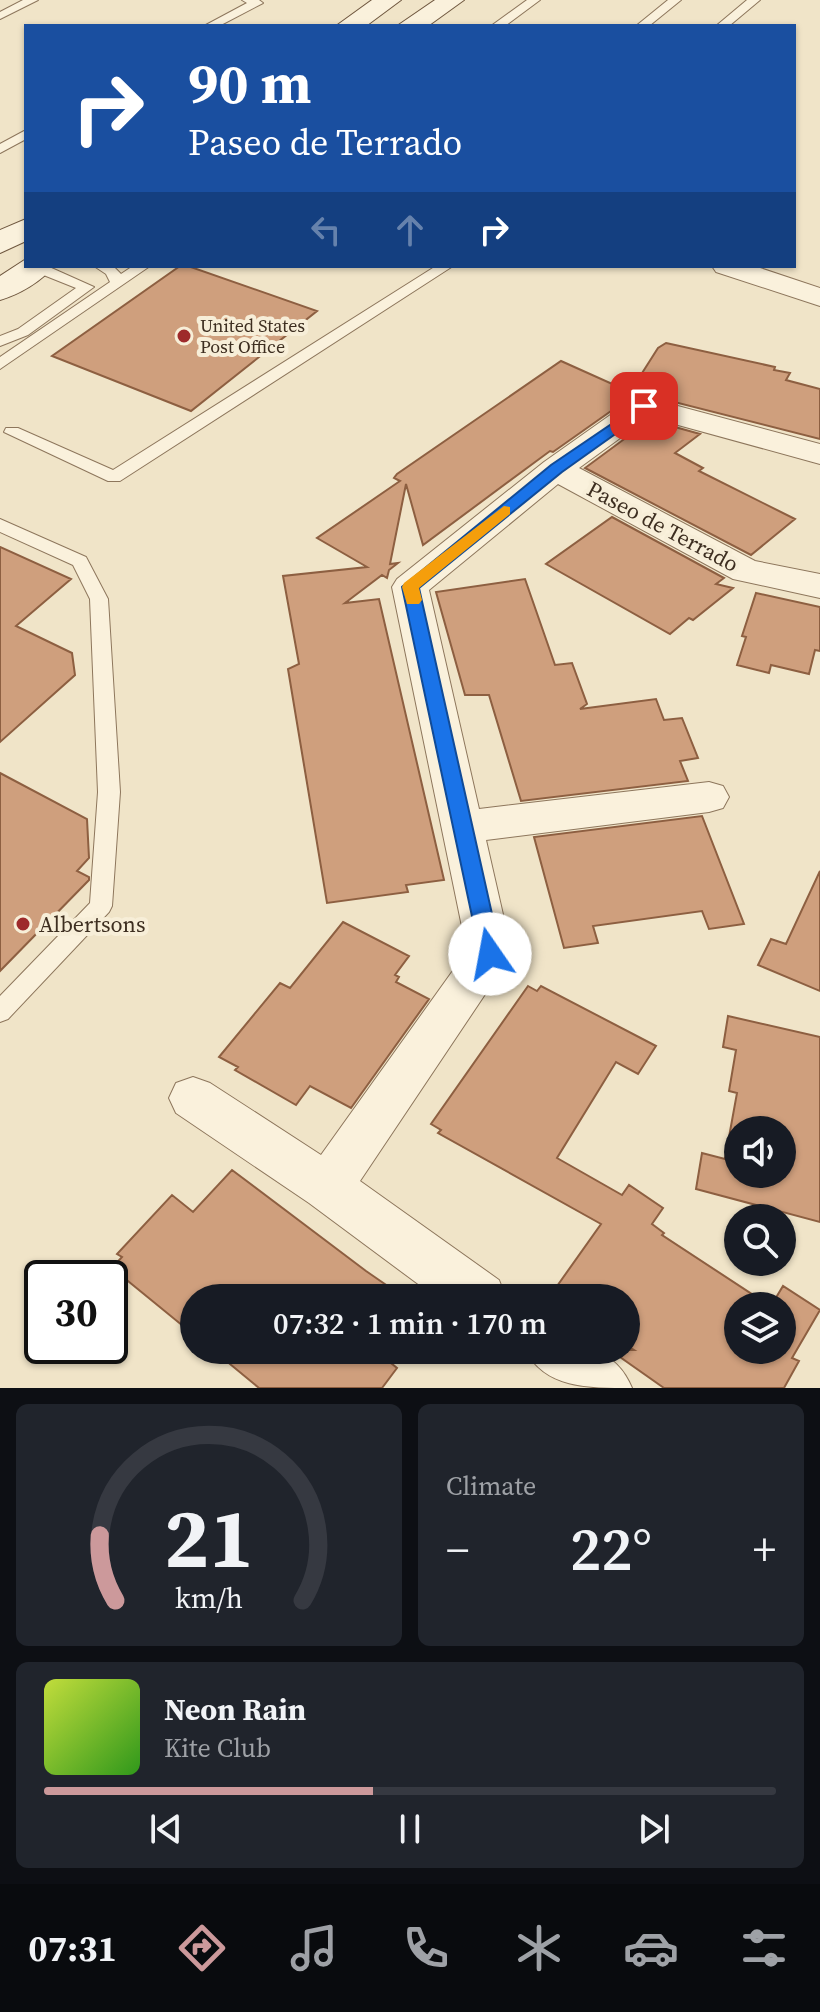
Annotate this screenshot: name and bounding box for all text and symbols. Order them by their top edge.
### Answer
text: 90 m [188,45,311,122]
icon: right [56,56,160,160]
text: Paseo de Terrado [188,118,462,167]
icon: left [304,208,348,252]
icon: ahead [388,208,432,252]
icon: right [472,208,516,252]
place label: United States Post Office [200,313,305,359]
marker: United States Post Office [175,327,193,345]
pin [610,372,678,440]
icon: arrive [622,384,666,428]
street label: Paseo de Terrado [582,473,744,579]
place label: Albertsons [39,909,145,939]
position arrow [448,912,532,996]
marker: Albertsons [14,915,32,933]
map controls [724,1116,796,1364]
button: sound [724,1116,796,1188]
button: search [724,1204,796,1276]
speed limit sign: 30 [24,1260,128,1364]
button: layers [724,1292,796,1364]
text: 07:32 · 1 min · 170 m [273,1303,547,1344]
text: Climate [446,1468,536,1504]
text: 21 [164,1481,254,1595]
text: 22° [570,1508,652,1590]
text: − [446,1519,469,1580]
text: + [753,1519,776,1580]
text: km/h [175,1578,243,1618]
text: Neon Rain [164,1689,306,1730]
text: Kite Club [164,1730,271,1766]
icon: previous [144,1807,188,1851]
icon: pause [388,1807,432,1851]
icon: next [632,1807,676,1851]
icon: directions [174,1920,230,1976]
icon: music [286,1920,342,1976]
icon: phone [398,1920,454,1976]
icon: climate [511,1920,567,1976]
icon: car [623,1920,679,1976]
icon: filters [736,1920,792,1976]
text: 07:31 [28,1924,117,1973]

